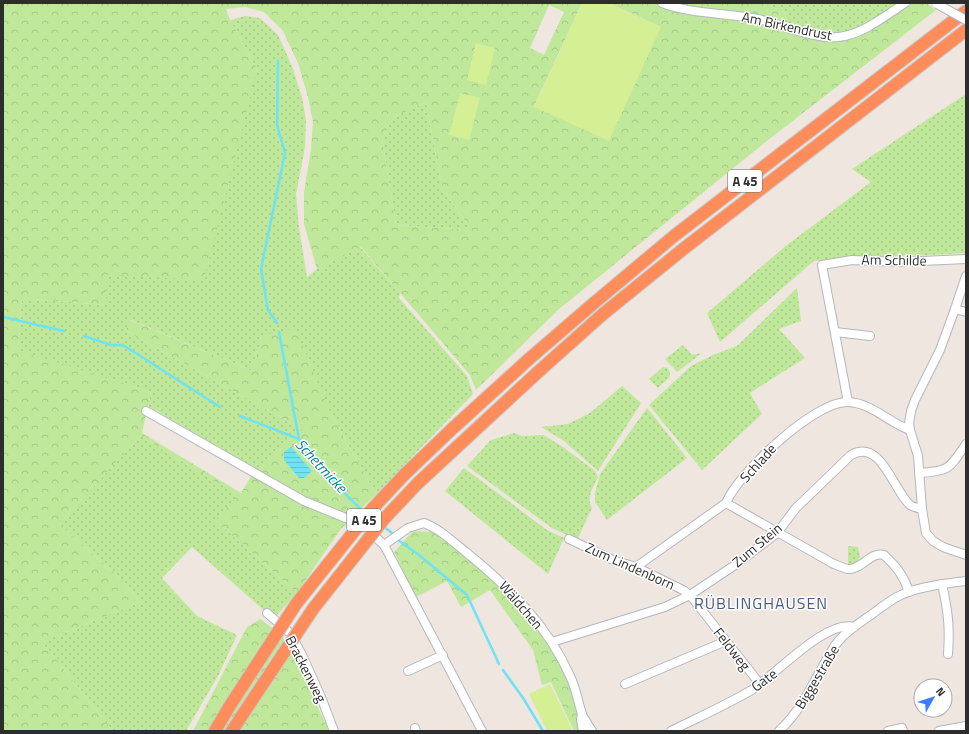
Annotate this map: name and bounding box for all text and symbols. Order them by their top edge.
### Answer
street label: Am Birkendrust [740,6,834,45]
road number: A 45 [728,170,762,192]
street label: Am Schilde [861,248,927,271]
water label: Schetmicke [290,433,353,499]
street label: Schlade [734,439,781,487]
road number: A 45 [347,509,381,531]
street label: Zum Stein [727,517,786,572]
street label: Zum Lindenborn [582,536,678,595]
street label: Wäldchen [494,576,548,633]
district label: RÜBLINGHAUSEN [694,591,828,615]
street label: Feldweg [709,623,756,675]
street label: Brackenweg [281,632,332,706]
street label: Biggestraße [789,641,844,713]
street label: Gate [746,663,781,696]
north arrow [913,678,953,718]
text: N [932,684,949,700]

